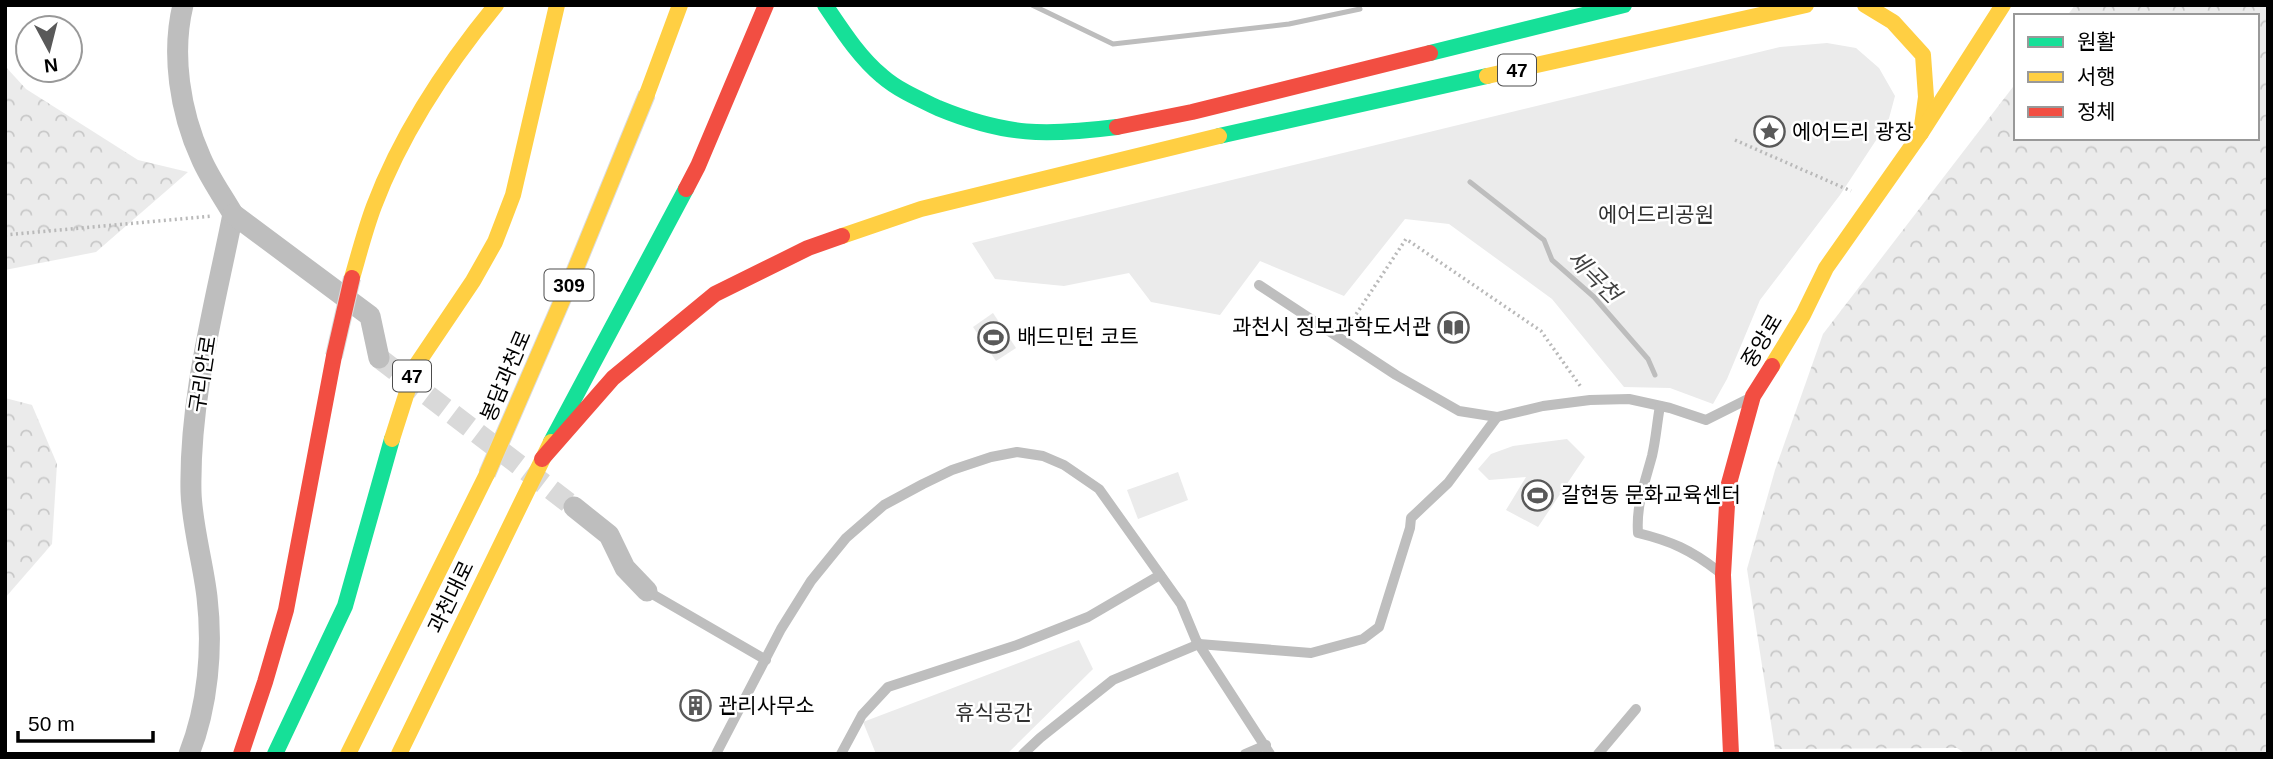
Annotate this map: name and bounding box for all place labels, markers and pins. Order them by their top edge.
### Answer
place icon: 에어드리 광장 [1752,115,1786,149]
place label: 에어드리 광장 [1792,120,1914,143]
library icon: 과천시 정보과학도서관 [1437,310,1471,344]
place label: 과천시 정보과학도서관 [1232,315,1431,338]
sports icon: 배드민턴 코트 [977,320,1011,354]
place label: 배드민턴 코트 [1017,325,1139,348]
sports icon: 갈현동 문화교육센터 [1521,478,1555,512]
place label: 갈현동 문화교육센터 [1561,483,1741,506]
building icon: 관리사무소 [678,689,712,723]
place label: 관리사무소 [718,694,815,717]

